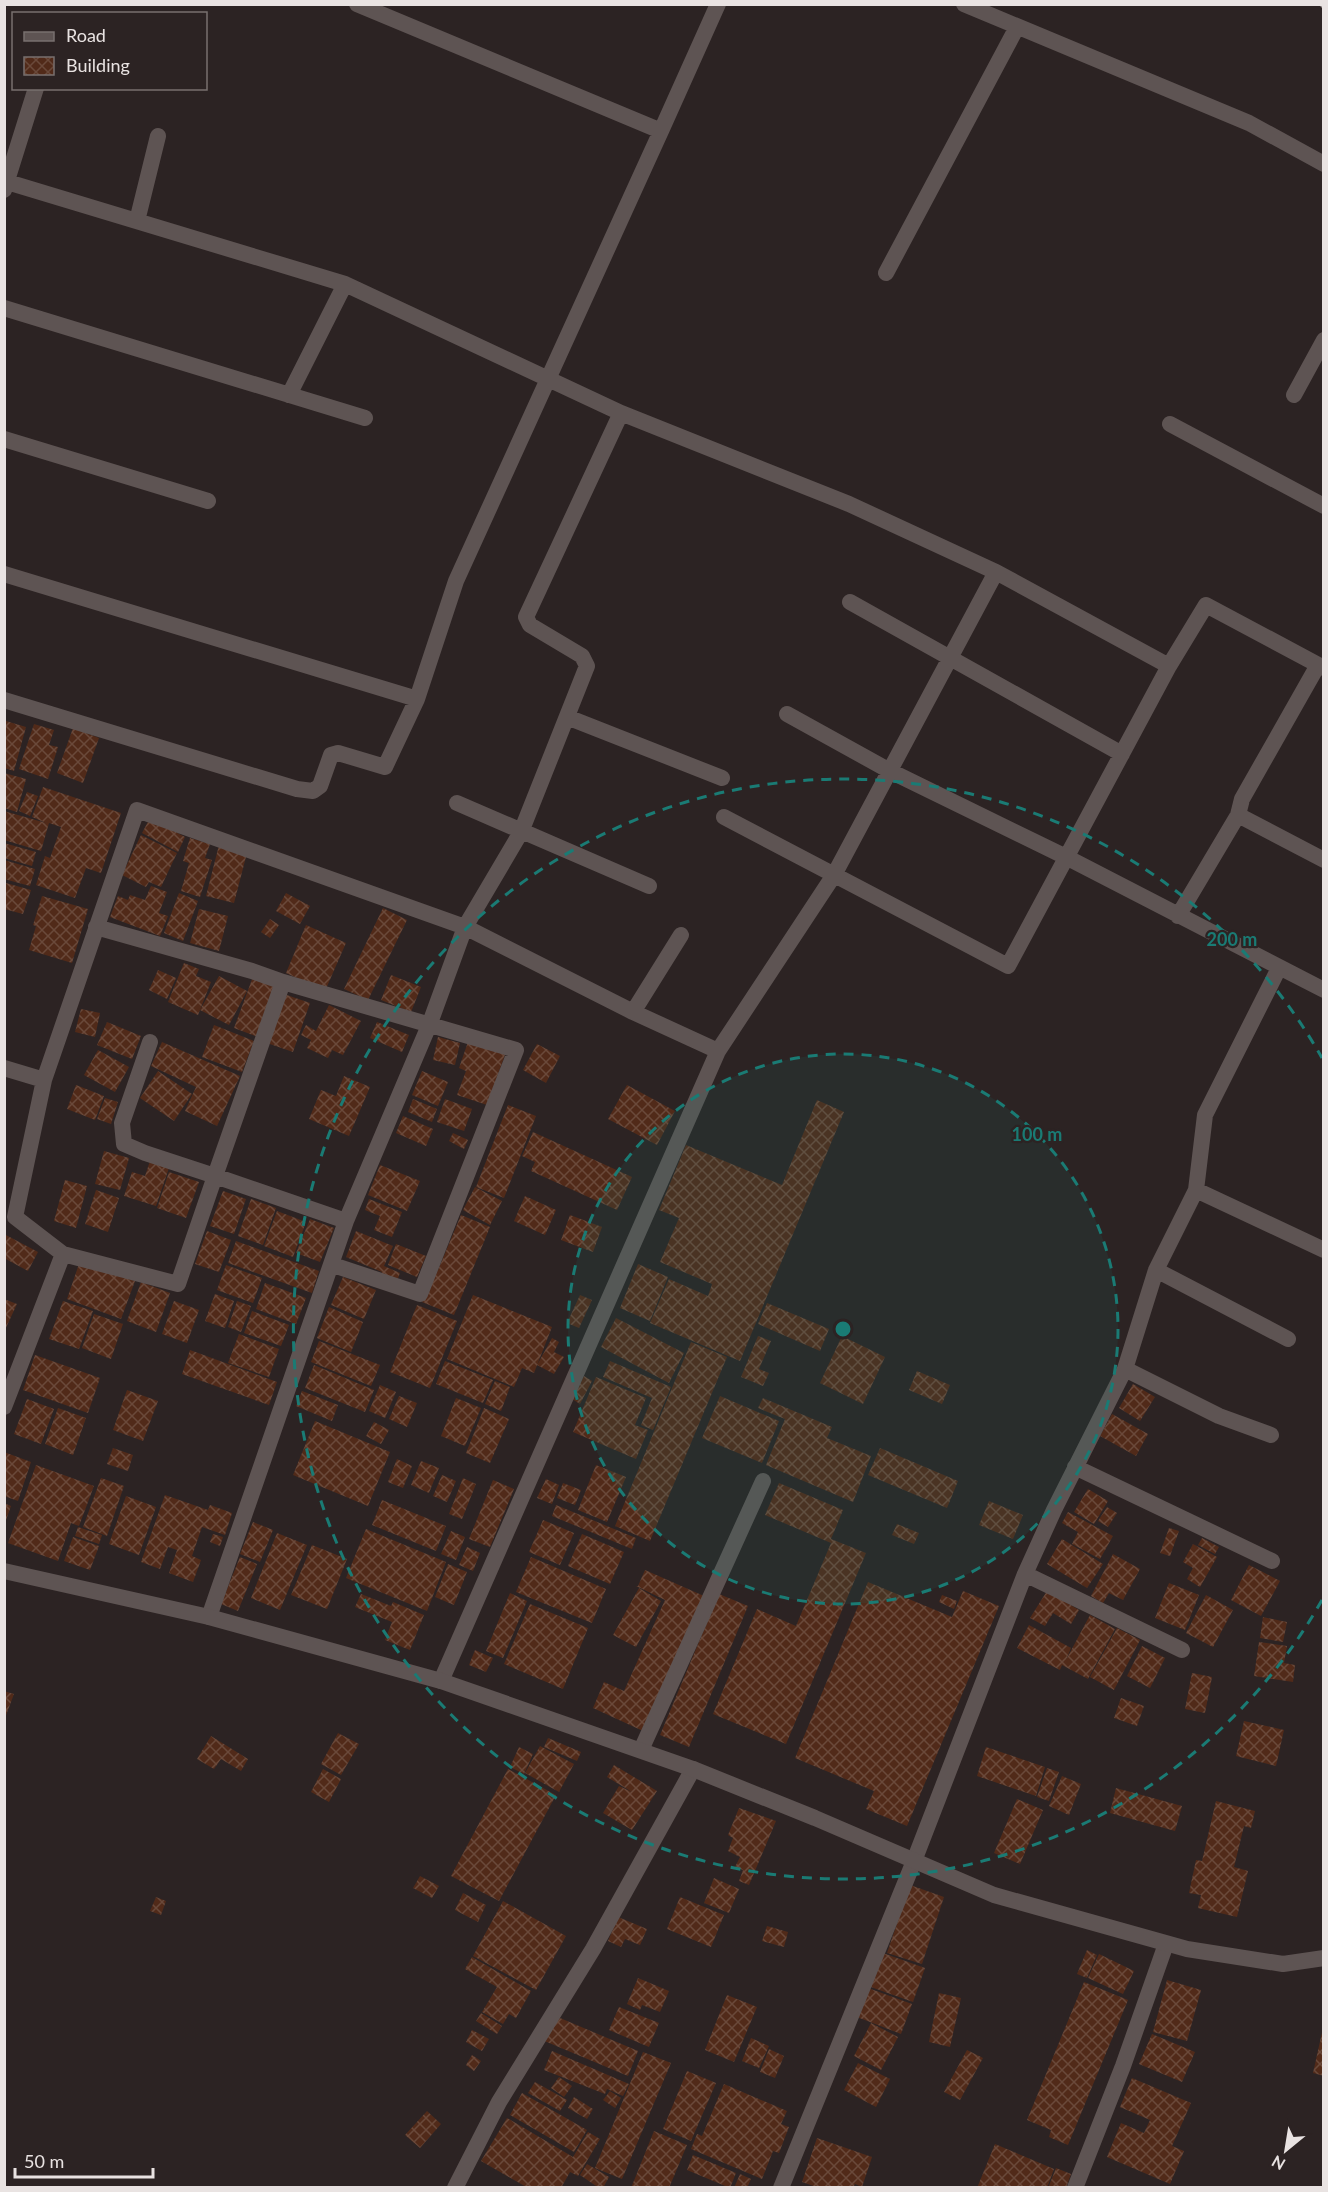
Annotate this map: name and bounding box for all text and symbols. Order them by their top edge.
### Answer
legend [12,12,207,90]
text: Road [66,24,106,46]
text: Building [66,54,130,76]
text: 200 m [1207,928,1257,950]
text: 100 m [1012,1123,1062,1145]
centre of rings [833,1319,853,1339]
north arrow [1256,2120,1316,2180]
scale bar [15,2141,153,2179]
text: 50 m [24,2150,64,2172]
text: N [1268,2152,1288,2175]

